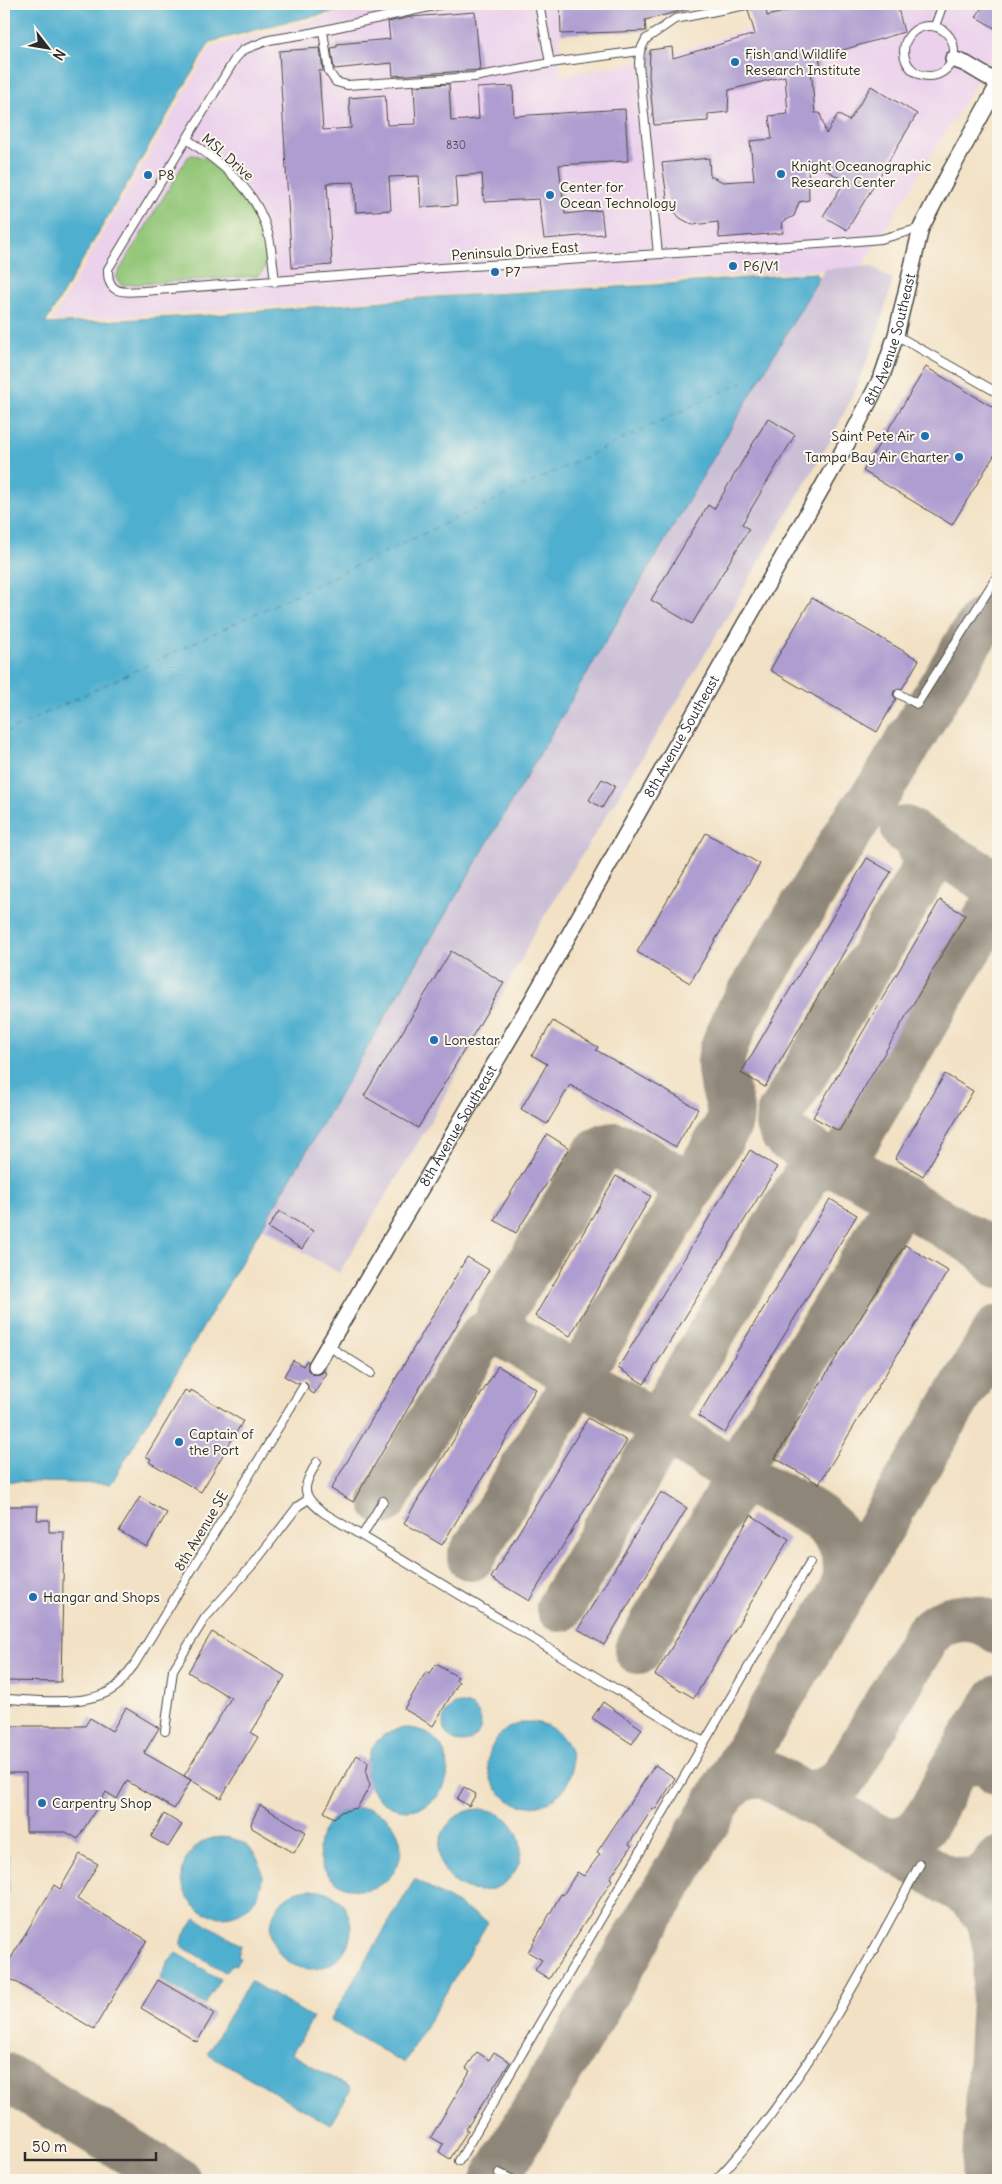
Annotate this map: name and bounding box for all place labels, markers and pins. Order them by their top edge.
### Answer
place label: Fish and Wildlife Research Institute [745,45,861,79]
marker: Fish and Wildlife Research Institute [729,56,741,68]
place label: Knight Oceanographic Research Center [791,157,932,191]
place label: P8 [158,166,174,184]
marker: Knight Oceanographic Research Center [775,168,787,180]
marker: P8 [142,169,154,181]
place label: Center for Ocean Technology [560,178,677,212]
marker: Center for Ocean Technology [544,189,556,201]
place label: P6/V1 [743,257,779,275]
marker: P6/V1 [727,260,739,272]
place label: P7 [505,263,520,281]
marker: P7 [489,266,501,278]
place label: Saint Pete Air [831,427,915,445]
marker: Saint Pete Air [919,430,931,442]
place label: Tampa Bay Air Charter [805,448,949,466]
marker: Tampa Bay Air Charter [953,451,965,463]
place label: Lonestar [444,1031,500,1049]
marker: Lonestar [428,1034,440,1046]
place label: Captain of the Port [189,1425,254,1459]
marker: Captain of the Port [173,1436,185,1448]
place label: Hangar and Shops [43,1588,160,1606]
marker: Hangar and Shops [27,1591,39,1603]
place label: Carpentry Shop [52,1794,152,1812]
marker: Carpentry Shop [36,1797,48,1809]

